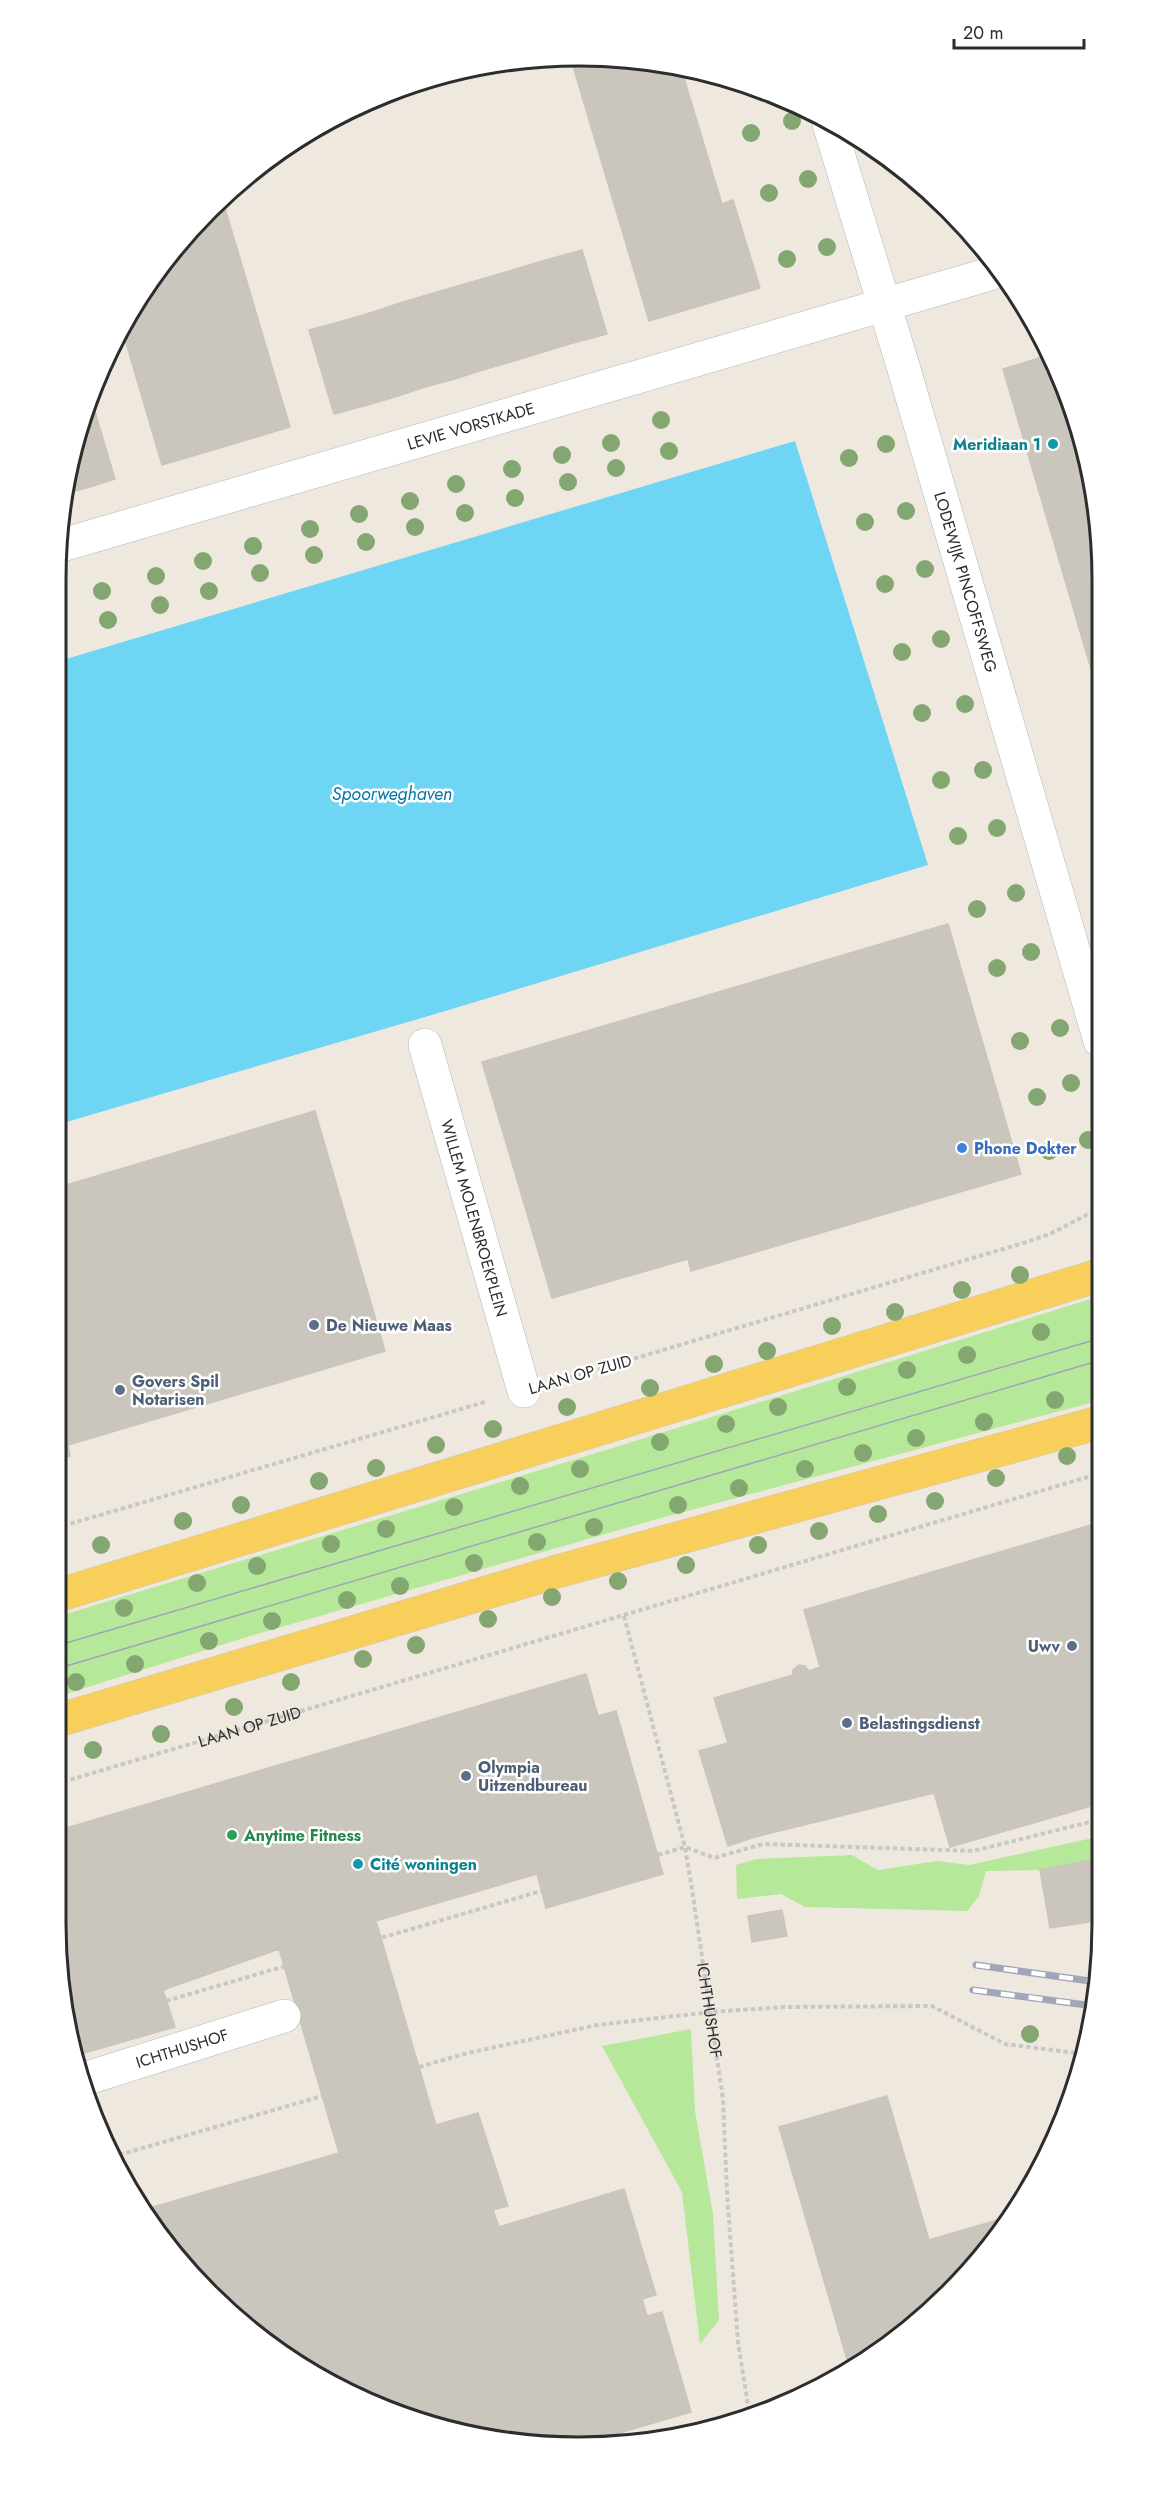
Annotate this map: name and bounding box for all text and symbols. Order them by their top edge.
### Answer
scale bar [954,12,1084,50]
text: 20 m [963,20,1003,46]
street label: LEVIE VORSTKADE [405,397,537,456]
place label: Meridiaan 1 [953,433,1041,456]
marker: Meridiaan 1 [1046,437,1060,451]
street label: LODEWIJK PINCOFFSWEG [928,489,1003,675]
water label: Spoorweghaven [332,781,452,807]
street label: WILLEM MOLENBROEKPLEIN [435,1117,513,1320]
place label: Phone Dokter [974,1137,1077,1160]
marker: Phone Dokter [955,1141,969,1155]
place label: De Nieuwe Maas [326,1314,452,1337]
marker: De Nieuwe Maas [307,1318,321,1332]
street label: LAAN OP ZUID [526,1349,634,1400]
place label: Govers Spil Notarisen [132,1370,219,1411]
marker: Govers Spil Notarisen [113,1383,127,1397]
place label: Uwv [1028,1635,1061,1658]
marker: Uwv [1065,1639,1079,1653]
street label: LAAN OP ZUID [196,1701,304,1753]
place label: Belastingsdienst [859,1712,981,1735]
marker: Belastingsdienst [840,1716,854,1730]
place label: Olympia Uitzendbureau [478,1756,587,1797]
marker: Olympia Uitzendbureau [459,1769,473,1783]
place label: Anytime Fitness [243,1824,361,1847]
marker: Anytime Fitness [225,1828,239,1842]
place label: Cité woningen [370,1853,477,1876]
marker: Cité woningen [351,1857,365,1871]
street label: ICHTHUSHOF [691,1961,728,2060]
street label: ICHTHUSHOF [133,2023,232,2074]

